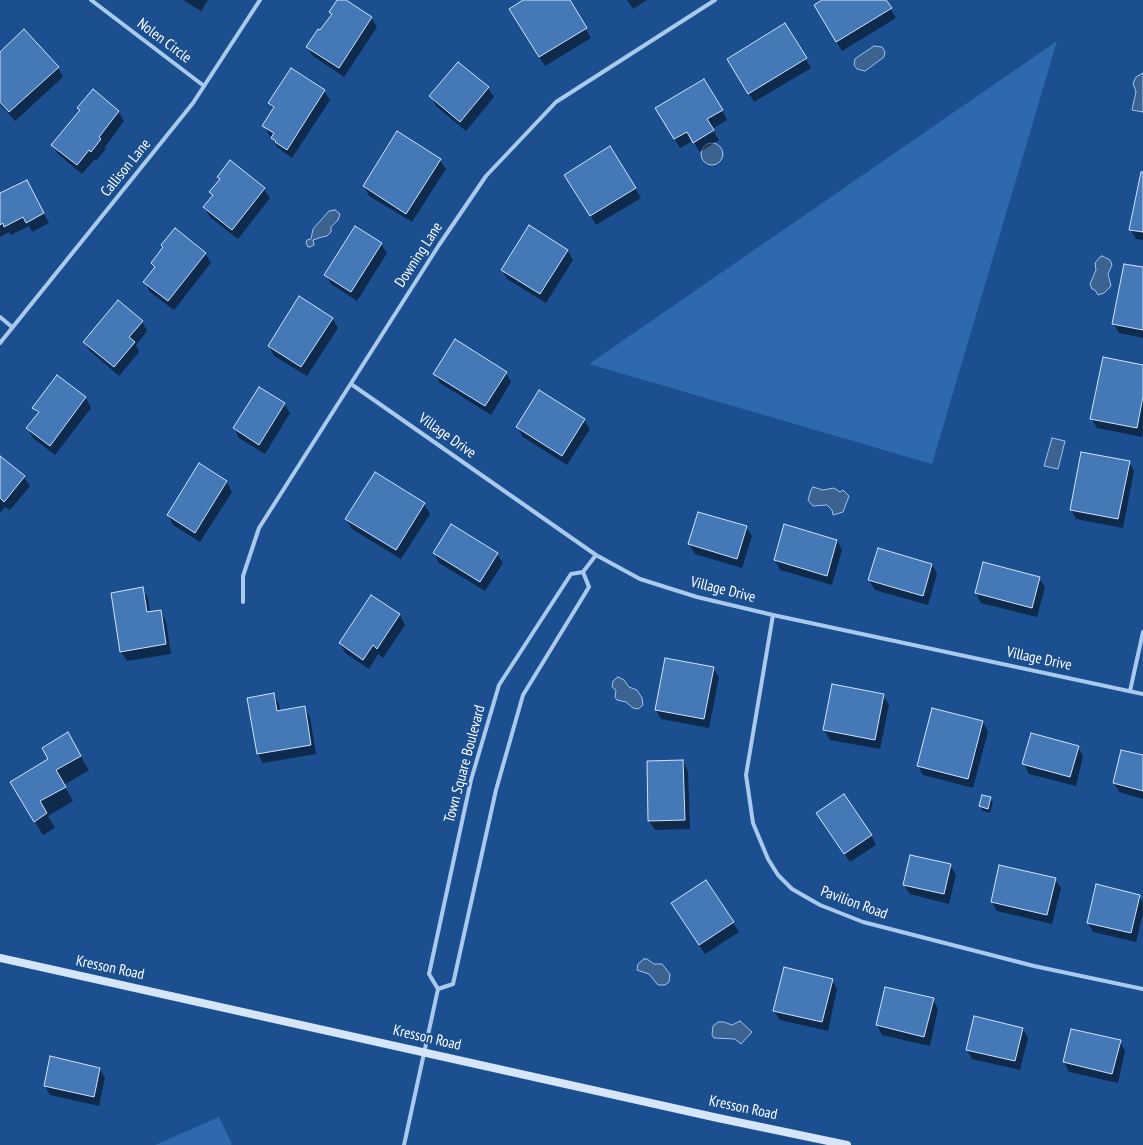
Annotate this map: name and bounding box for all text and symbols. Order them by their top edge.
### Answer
street label: Nolen Circle [133,15,195,67]
street label: Callison Lane [97,136,155,200]
street label: Downing Lane [391,219,447,291]
street label: Village Drive [415,410,479,462]
street label: Village Drive [689,573,757,607]
street label: Village Drive [1005,643,1073,675]
street label: Town Square Boulevard [441,703,489,825]
street label: Pavilion Road [818,883,890,923]
street label: Kresson Road [74,952,146,984]
street label: Kresson Road [391,1021,463,1055]
street label: Kresson Road [707,1092,779,1124]

